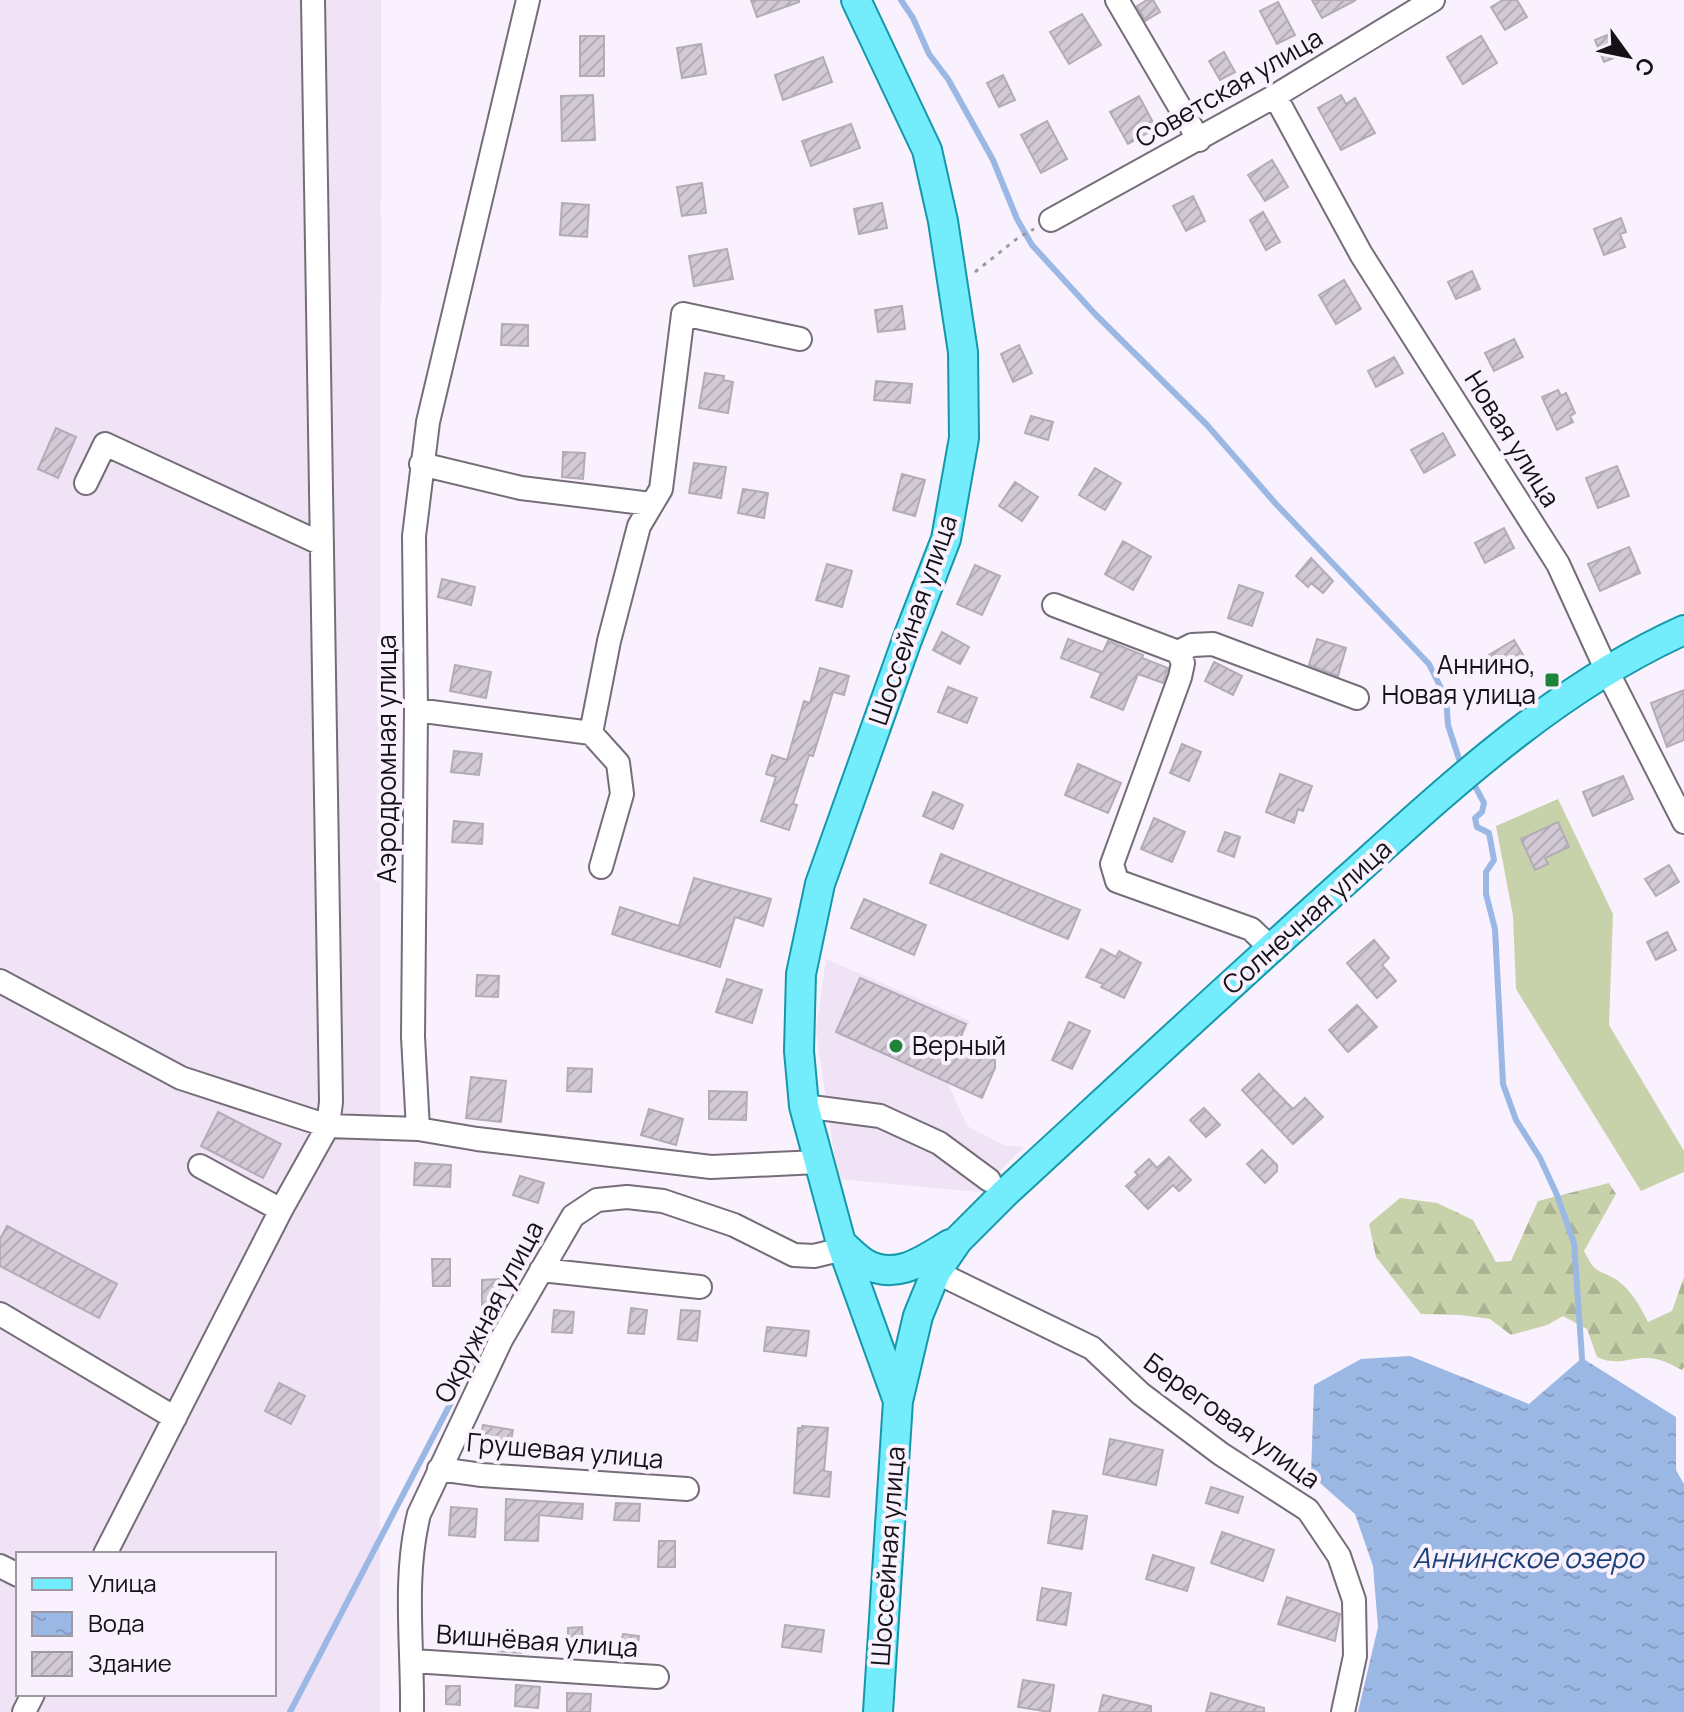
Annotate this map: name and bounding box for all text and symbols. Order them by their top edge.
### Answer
north arrow [1588,16,1668,96]
street label: Советская улица [1128,19,1329,155]
text: С [1628,52,1662,82]
street label: Новая улица [1457,363,1569,514]
street label: Шоссейная улица [859,510,965,730]
street label: Аэродромная улица [368,635,404,883]
place label: Аннино, Новая улица [1381,646,1536,712]
marker: Аннино, Новая улица [1543,671,1561,689]
street label: Солнечная улица [1214,830,1399,1002]
place label: Верный [912,1027,1006,1063]
marker: Верный [887,1037,905,1055]
street label: Окружная улица [425,1214,551,1409]
street label: Береговая улица [1137,1344,1328,1496]
street label: Грушевая улица [465,1423,665,1477]
street label: Шоссейная улица [861,1445,913,1667]
water label: Аннинское озеро [1413,1538,1645,1576]
legend [16,1552,276,1696]
text: Улица [88,1566,157,1599]
text: Вода [88,1606,145,1639]
street label: Вишнёвая улица [435,1615,639,1665]
text: Здание [88,1646,172,1679]

